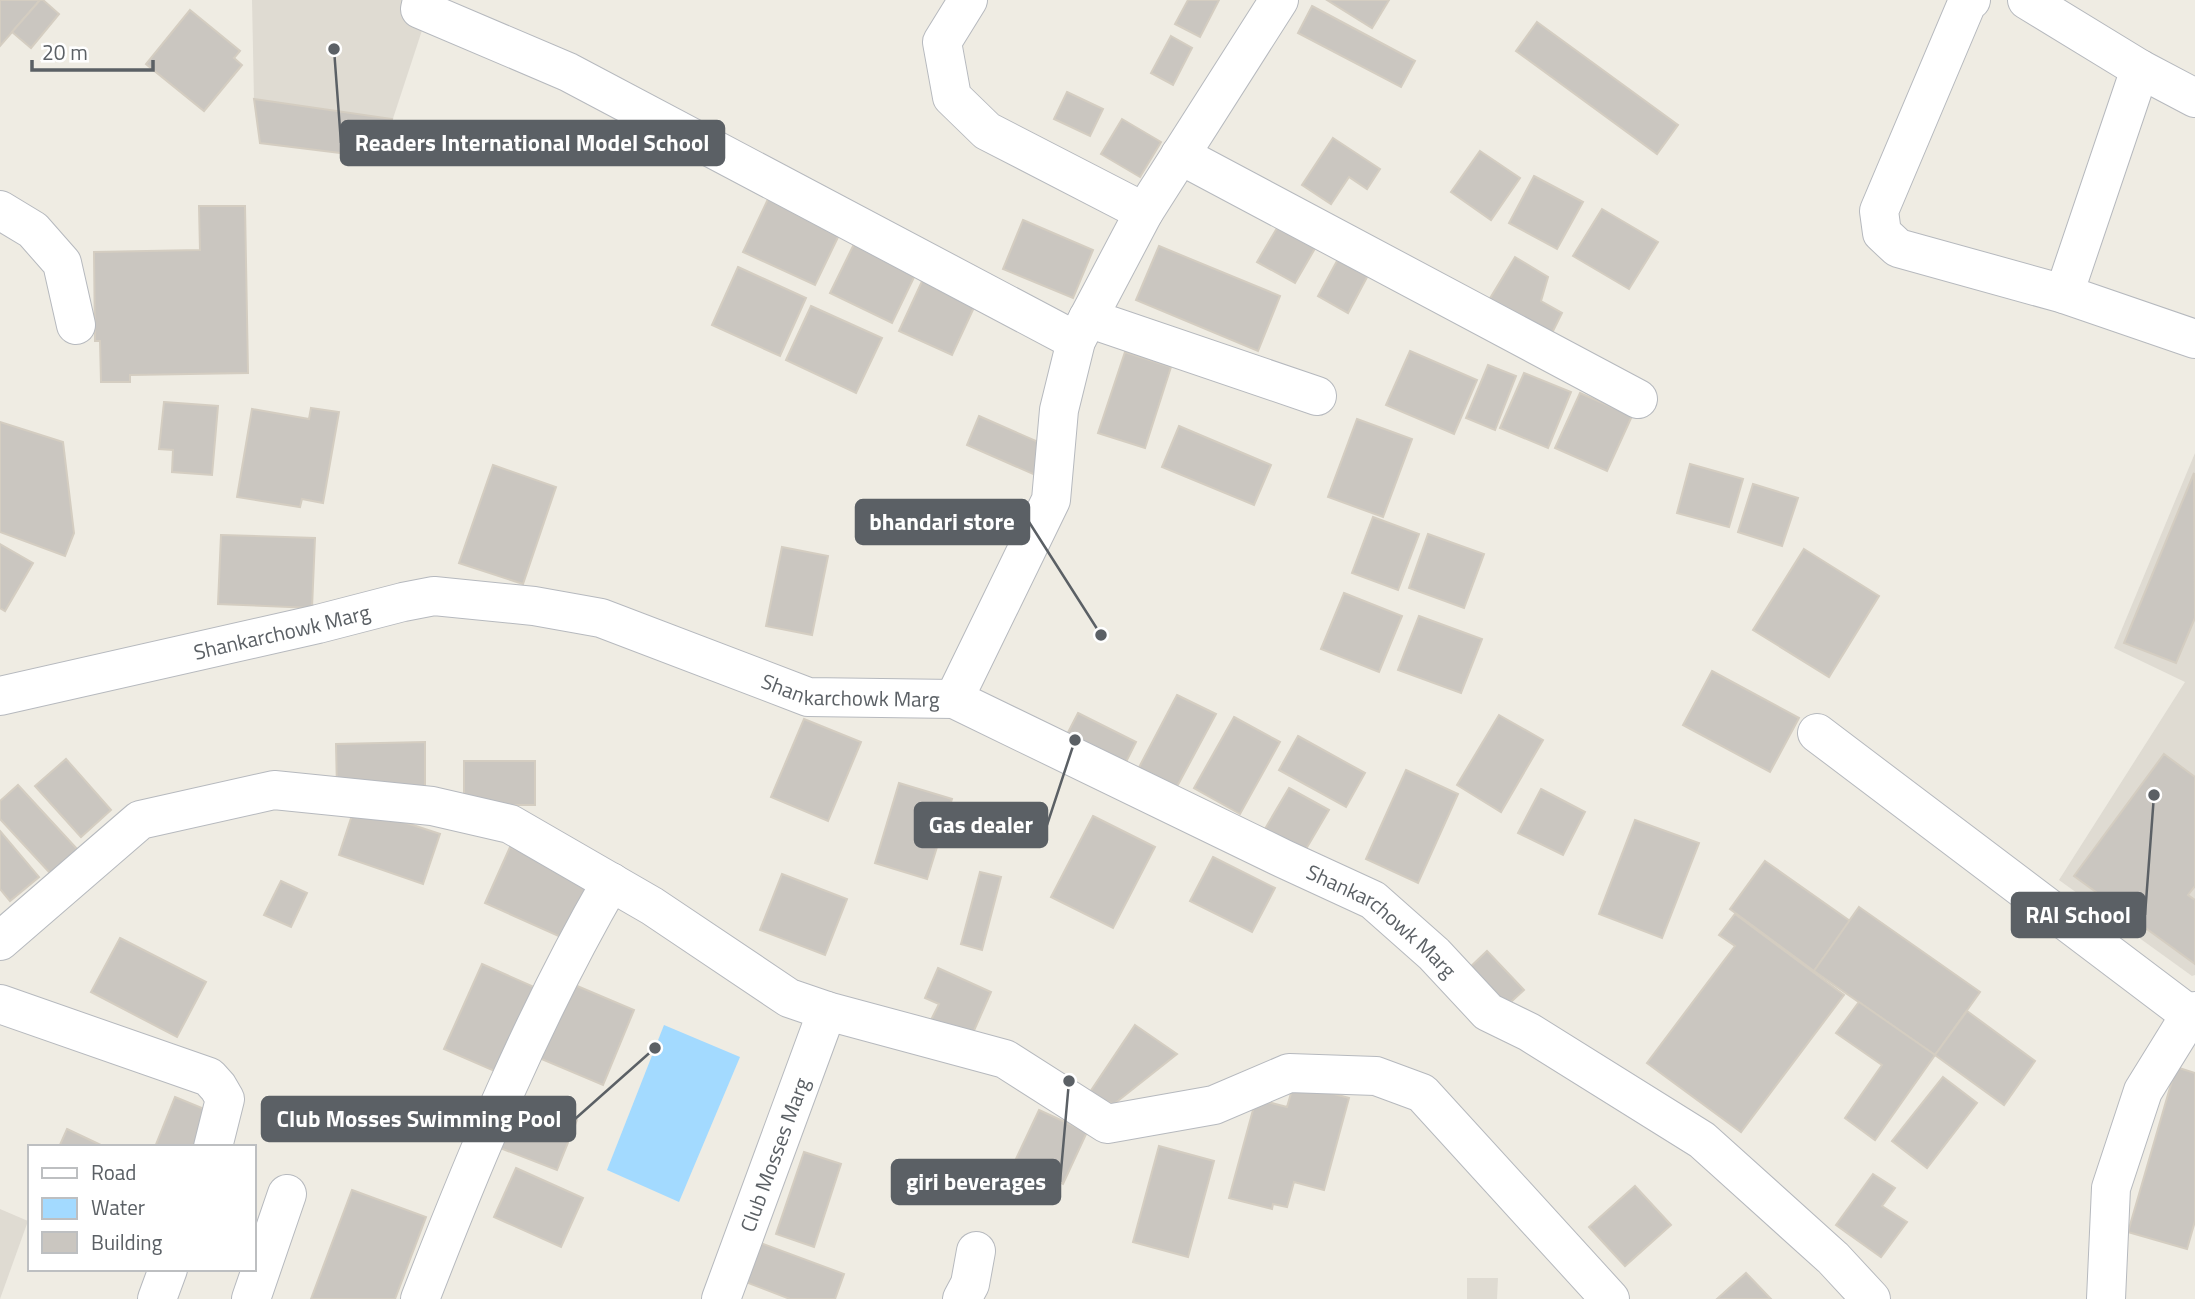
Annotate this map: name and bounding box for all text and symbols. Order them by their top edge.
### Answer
scale bar [32,28,152,72]
text: 20 m [42,36,88,68]
callout: Readers International Model School [341,121,724,165]
text: Readers International Model School [355,125,709,160]
callout: bhandari store [856,500,1029,544]
text: bhandari store [869,504,1015,539]
street label: Shankarchowk Marg [190,595,374,668]
street label: Shankarchowk Marg [757,665,940,715]
callout: Gas dealer [915,803,1047,847]
text: Gas dealer [929,807,1034,842]
street label: Shankarchowk Marg [1301,856,1465,985]
callout: RAI School [2012,893,2145,937]
text: RAI School [2025,897,2131,932]
street label: Club Mosses Marg [731,1073,817,1236]
callout: Club Mosses Swimming Pool [262,1097,575,1141]
text: Club Mosses Swimming Pool [276,1101,562,1136]
legend [28,1145,256,1271]
text: Road [91,1156,136,1188]
callout: giri beverages [892,1160,1060,1204]
text: giri beverages [906,1164,1046,1199]
text: Water [91,1191,145,1223]
text: Building [91,1226,163,1258]

